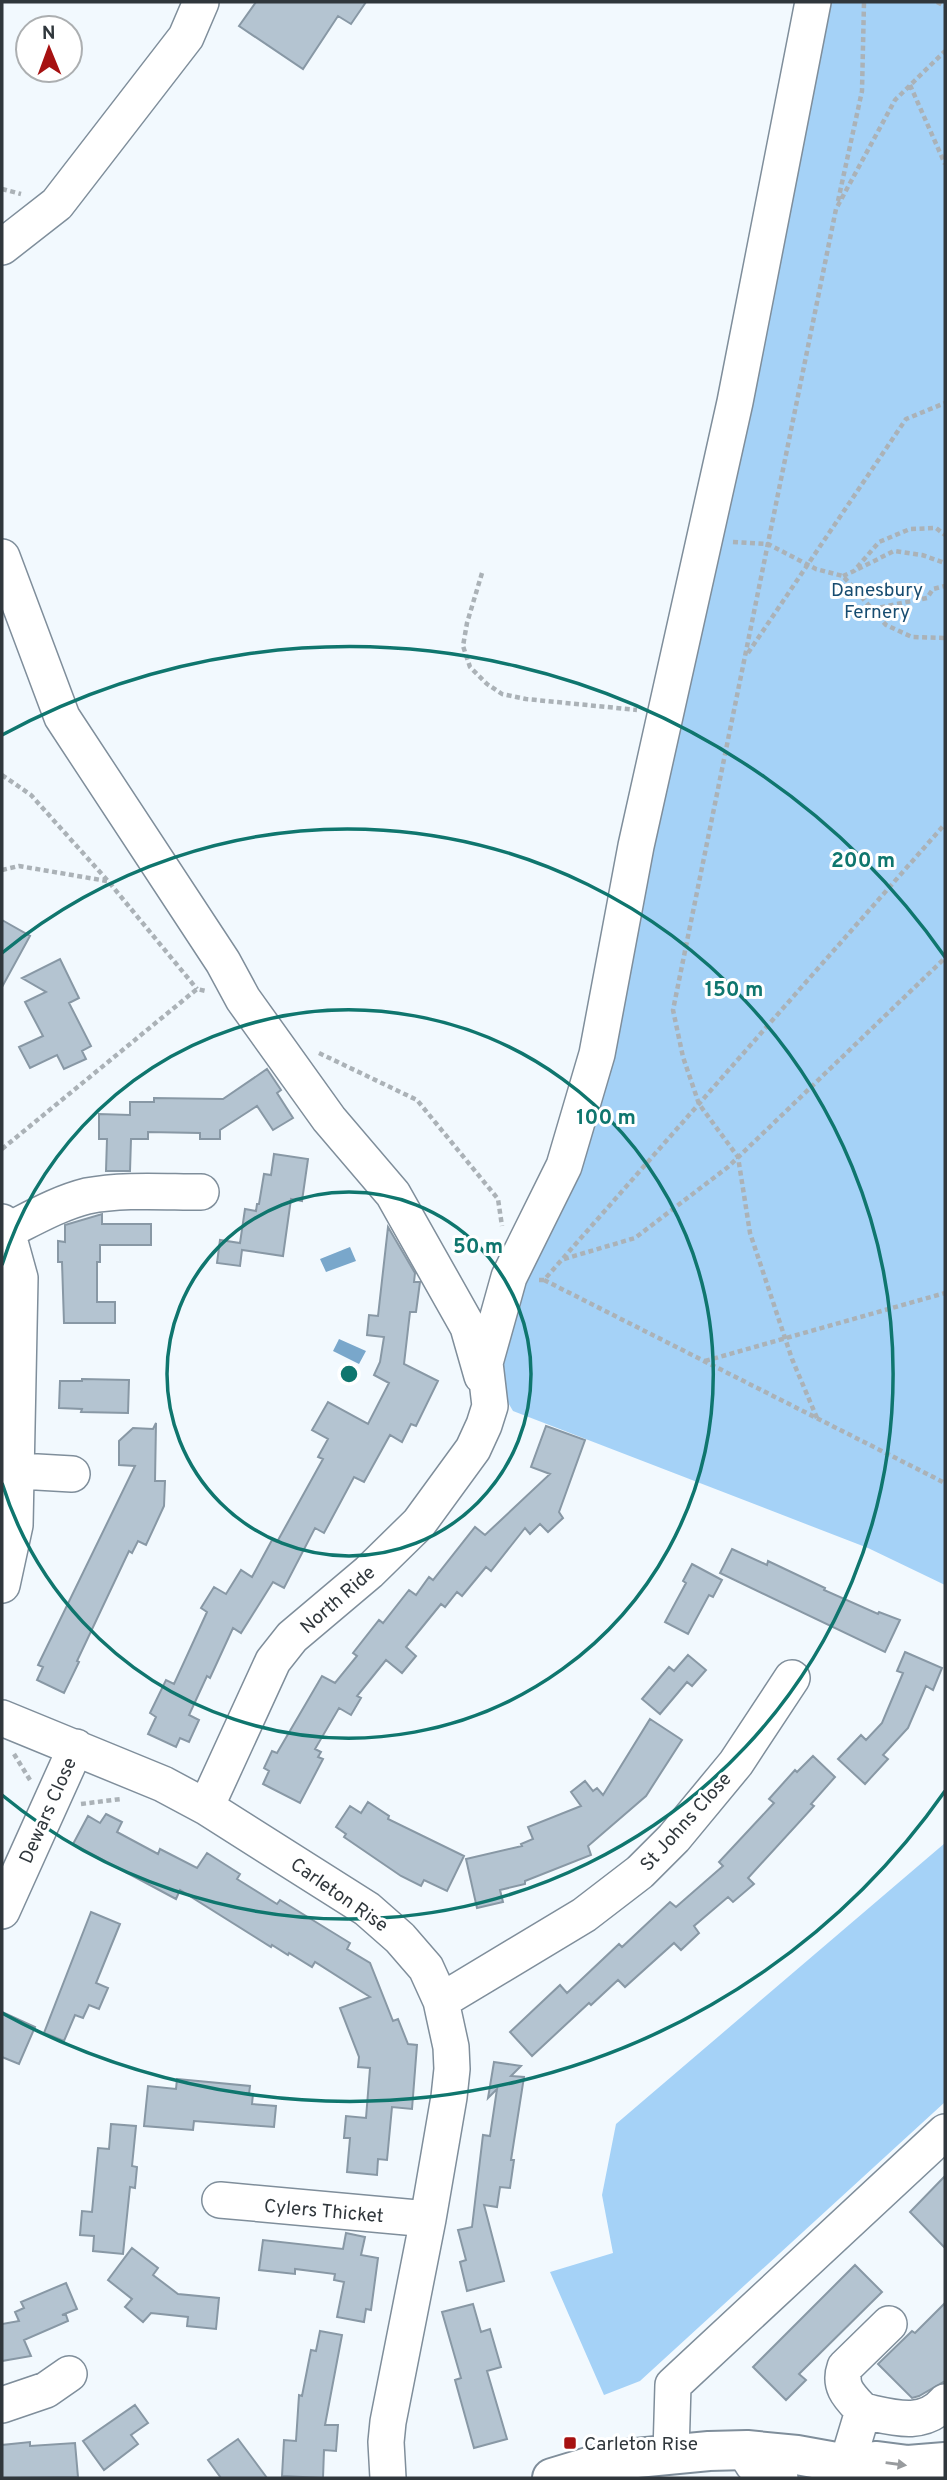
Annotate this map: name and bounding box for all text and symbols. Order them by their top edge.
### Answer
north arrow [14,14,84,84]
text: N [42,22,56,46]
park label: Danesbury Fernery [831,579,923,625]
text: 200 m [831,848,895,875]
text: 150 m [705,977,763,1004]
text: 100 m [576,1105,636,1132]
text: 50 m [453,1234,503,1261]
centre of rings [337,1362,361,1386]
street label: North Ride [296,1561,381,1640]
street label: Dewars Close [15,1754,83,1868]
street label: St Johns Close [636,1768,737,1877]
street label: Carleton Rise [285,1853,392,1938]
street label: Cylers Thicket [263,2195,385,2229]
place label: Carleton Rise [584,2433,698,2457]
marker: Carleton Rise [562,2435,578,2451]
one-way arrow [885,2458,907,2469]

